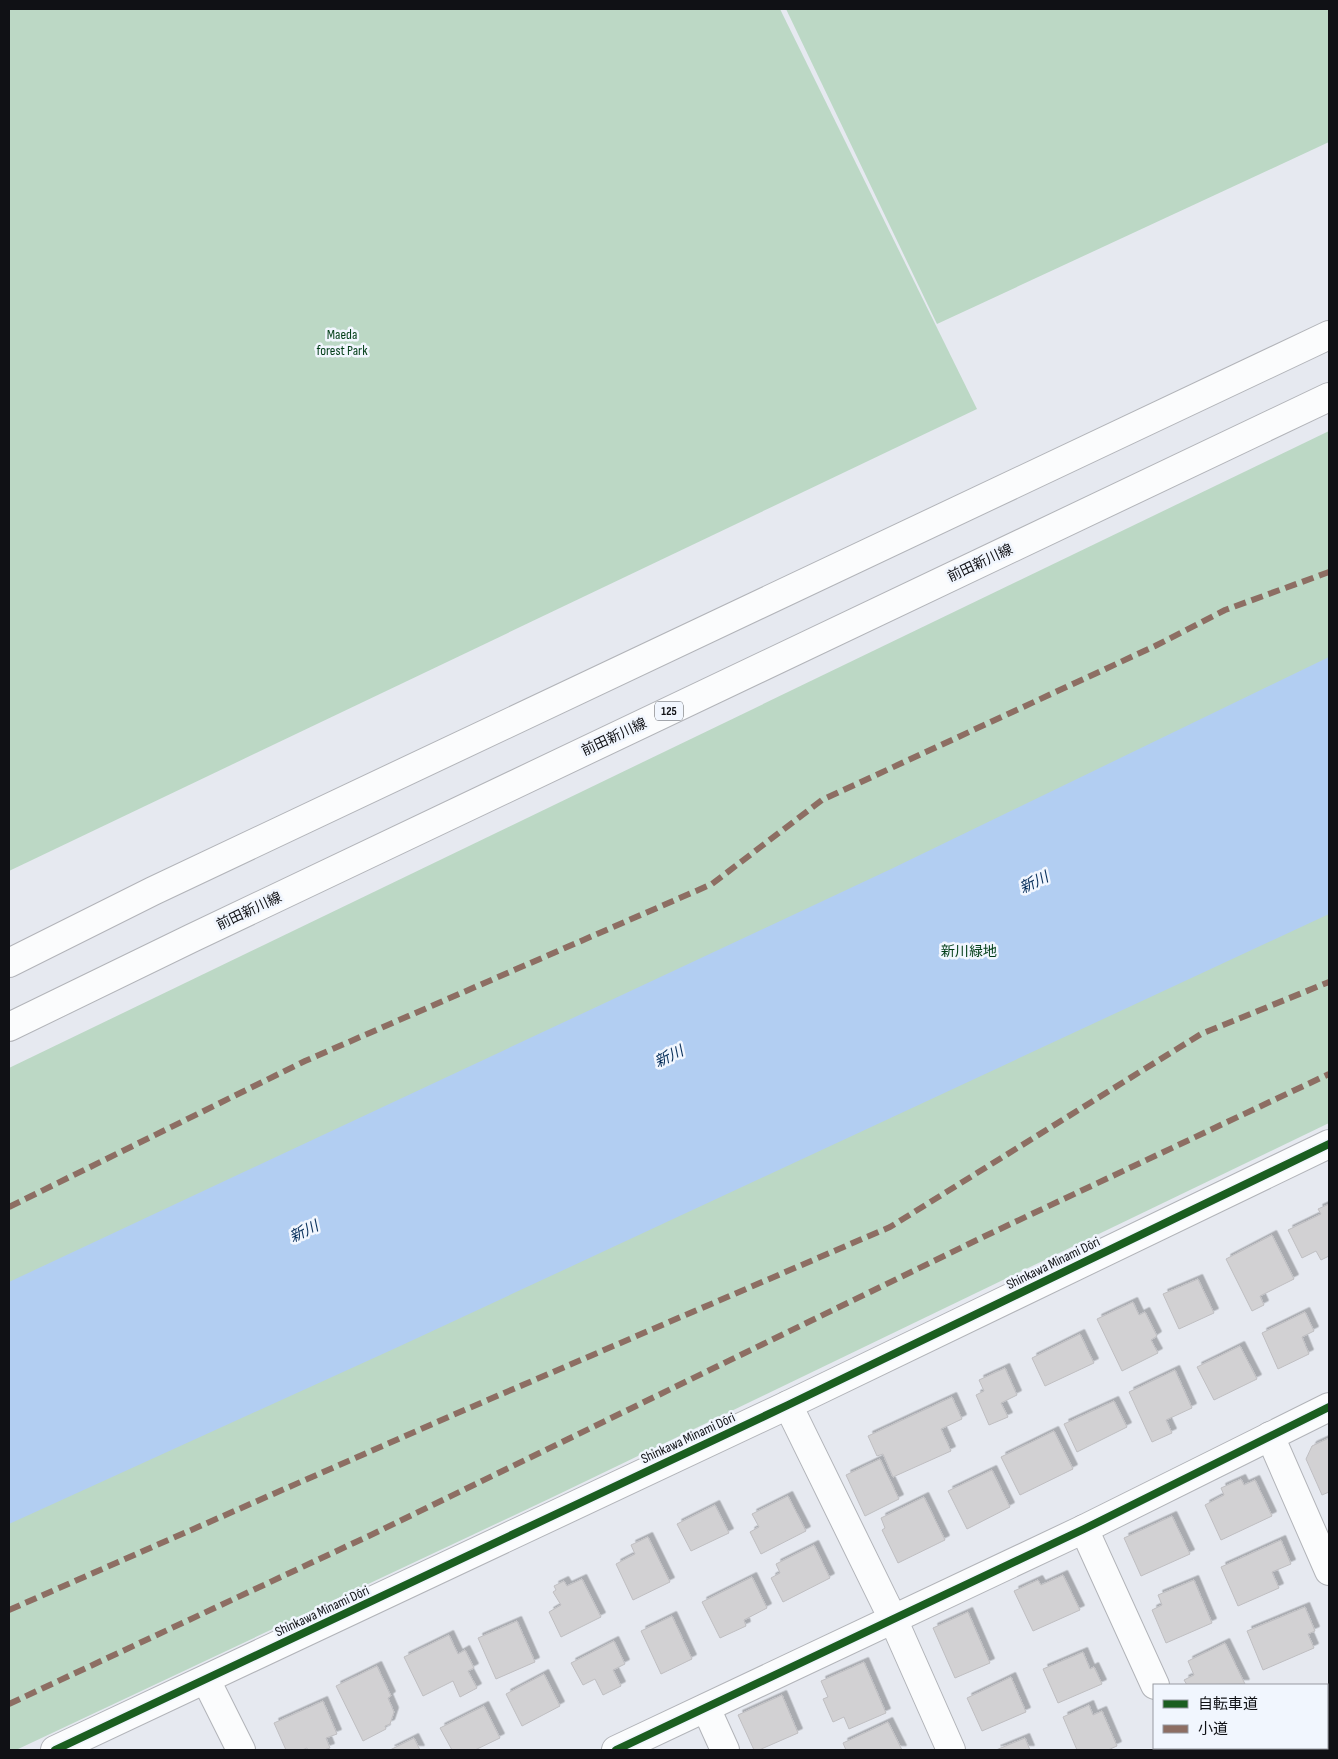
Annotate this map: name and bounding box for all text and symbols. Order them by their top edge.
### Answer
park label: Maeda forest Park [317,326,368,359]
street label: 前田新川線 [945,541,1015,585]
road number: 125 [655,701,683,720]
street label: 前田新川線 [579,715,649,759]
water label: 新川 [1016,867,1053,898]
street label: 前田新川線 [214,889,284,933]
park label: 新川緑地 [941,943,997,960]
water label: 新川 [651,1041,688,1072]
water label: 新川 [286,1216,323,1247]
street label: Shinkawa Minami Dōri [1003,1233,1103,1293]
street label: Shinkawa Minami Dōri [638,1409,738,1467]
street label: Shinkawa Minami Dōri [272,1582,372,1640]
legend [1153,1684,1328,1749]
text: 自転車道 [1198,1695,1258,1714]
text: 小道 [1198,1720,1228,1739]

